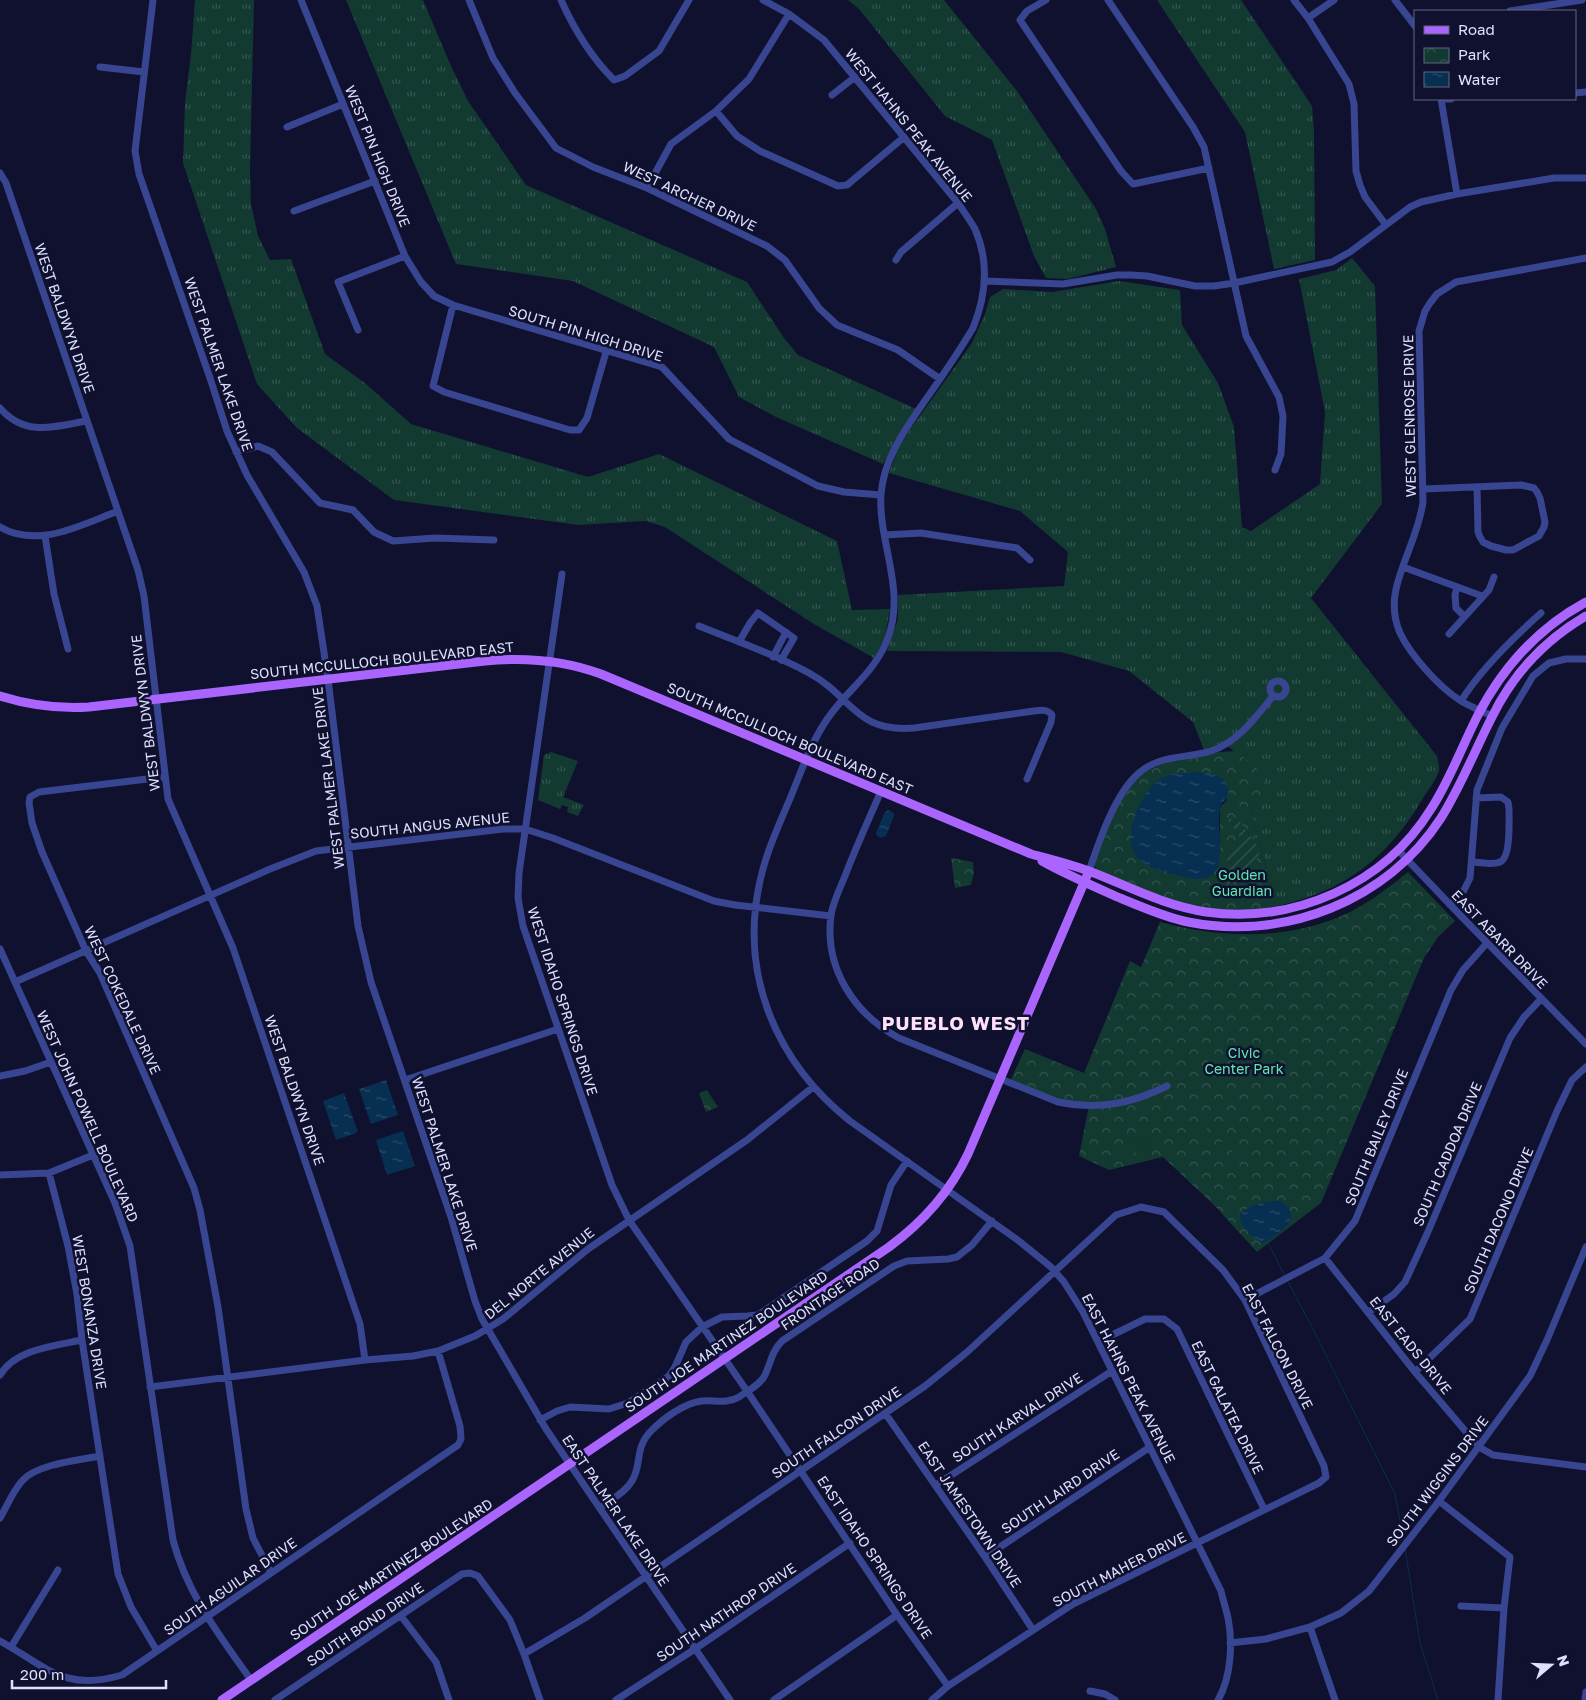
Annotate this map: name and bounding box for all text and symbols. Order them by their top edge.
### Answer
legend [1414,10,1576,100]
text: Road [1458,20,1495,38]
street label: WEST HAHNS PEAK AVENUE [842,45,976,205]
text: Park [1458,45,1491,63]
text: Water [1458,70,1501,88]
street label: WEST PIN HIGH DRIVE [342,83,414,229]
street label: WEST ARCHER DRIVE [621,158,759,234]
street label: WEST BALDWYN DRIVE [31,241,99,395]
street label: WEST PALMER LAKE DRIVE [181,275,257,453]
street label: SOUTH PIN HIGH DRIVE [507,301,665,365]
street label: WEST GLENROSE DRIVE [1399,335,1419,497]
street label: WEST BALDWYN DRIVE [127,634,163,792]
street label: SOUTH MCCULLOCH BOULEVARD EAST [249,638,515,682]
street label: SOUTH MCCULLOCH BOULEVARD EAST [665,678,916,798]
street label: WEST PALMER LAKE DRIVE [308,686,348,870]
street label: SOUTH ANGUS AVENUE [349,808,511,842]
park label: Golden Guardian [1212,866,1272,899]
street label: EAST ABARR DRIVE [1448,886,1552,992]
street label: WEST IDAHO SPRINGS DRIVE [524,904,602,1098]
street label: WEST COKEDALE DRIVE [81,923,165,1077]
street label: WEST JOHN POWELL BOULEVARD [33,1007,143,1225]
district label: PUEBLO WEST [882,1011,1030,1034]
street label: WEST BALDWYN DRIVE [261,1013,329,1167]
park label: Civic Center Park [1204,1044,1284,1077]
street label: SOUTH BAILEY DRIVE [1341,1066,1411,1208]
street label: WEST PALMER LAKE DRIVE [409,1074,481,1254]
street label: SOUTH CADDOA DRIVE [1409,1079,1485,1229]
street label: SOUTH DACONO DRIVE [1460,1144,1536,1296]
street label: DEL NORTE AVENUE [481,1223,597,1323]
street label: WEST BONANZA DRIVE [69,1234,111,1390]
street label: FRONTAGE ROAD [777,1254,883,1334]
street label: SOUTH JOE MARTINEZ BOULEVARD [621,1267,831,1415]
street label: EAST FALCON DRIVE [1239,1280,1317,1412]
street label: EAST HAHNS PEAK AVENUE [1079,1290,1179,1466]
street label: EAST EADS DRIVE [1366,1293,1456,1397]
street label: EAST GALATEA DRIVE [1188,1338,1268,1476]
street label: SOUTH KARVAL DRIVE [949,1369,1085,1465]
street label: SOUTH FALCON DRIVE [768,1382,904,1482]
street label: SOUTH WIGGINS DRIVE [1382,1412,1492,1550]
street label: EAST PALMER LAKE DRIVE [559,1431,673,1589]
street label: EAST JAMESTOWN DRIVE [915,1438,1025,1590]
street label: SOUTH LAIRD DRIVE [998,1445,1122,1537]
street label: EAST IDAHO SPRINGS DRIVE [814,1472,936,1642]
street label: SOUTH JOE MARTINEZ BOULEVARD [286,1495,496,1643]
street label: SOUTH MAHER DRIVE [1049,1528,1189,1610]
street label: SOUTH AGUILAR DRIVE [160,1534,300,1638]
street label: SOUTH NATHROP DRIVE [653,1559,799,1665]
street label: SOUTH BOND DRIVE [303,1578,427,1670]
north arrow [1526,1640,1576,1690]
text: N [1554,1653,1574,1668]
scale bar [12,1658,166,1690]
text: 200 m [20,1665,64,1683]

